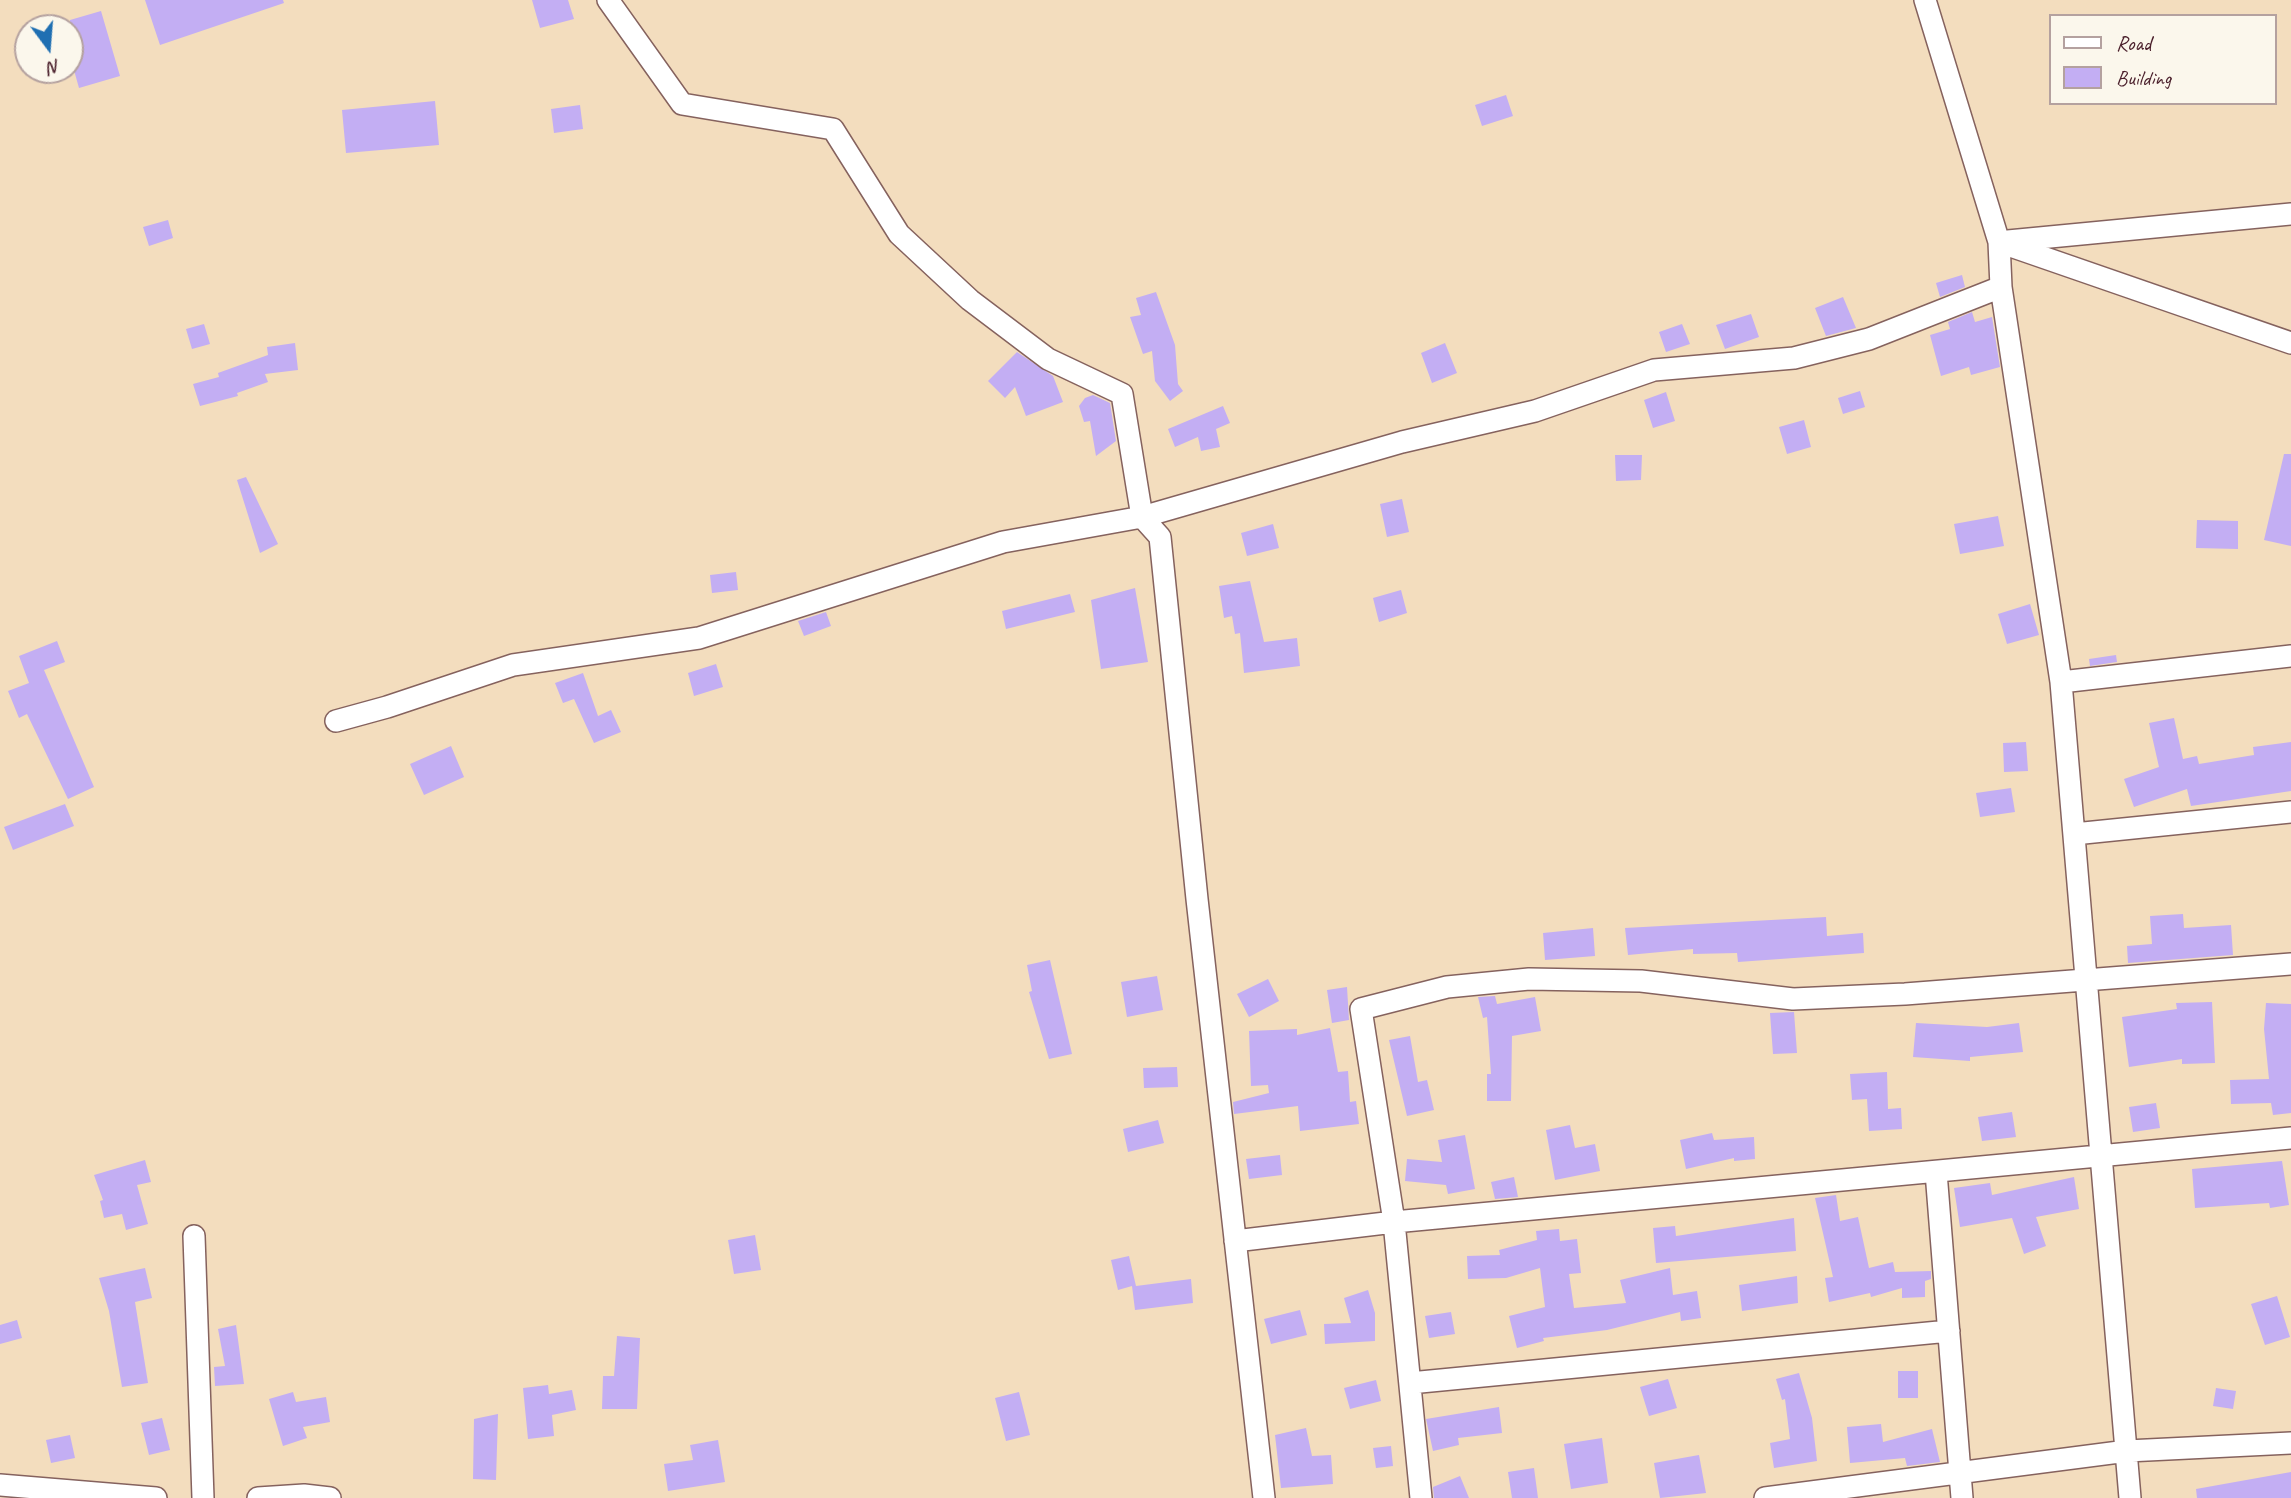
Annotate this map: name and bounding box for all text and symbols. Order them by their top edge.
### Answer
north arrow [14,14,84,84]
legend [2050,14,2277,105]
text: Road [2116,30,2151,56]
text: N [45,54,63,80]
text: Building [2116,65,2171,91]

